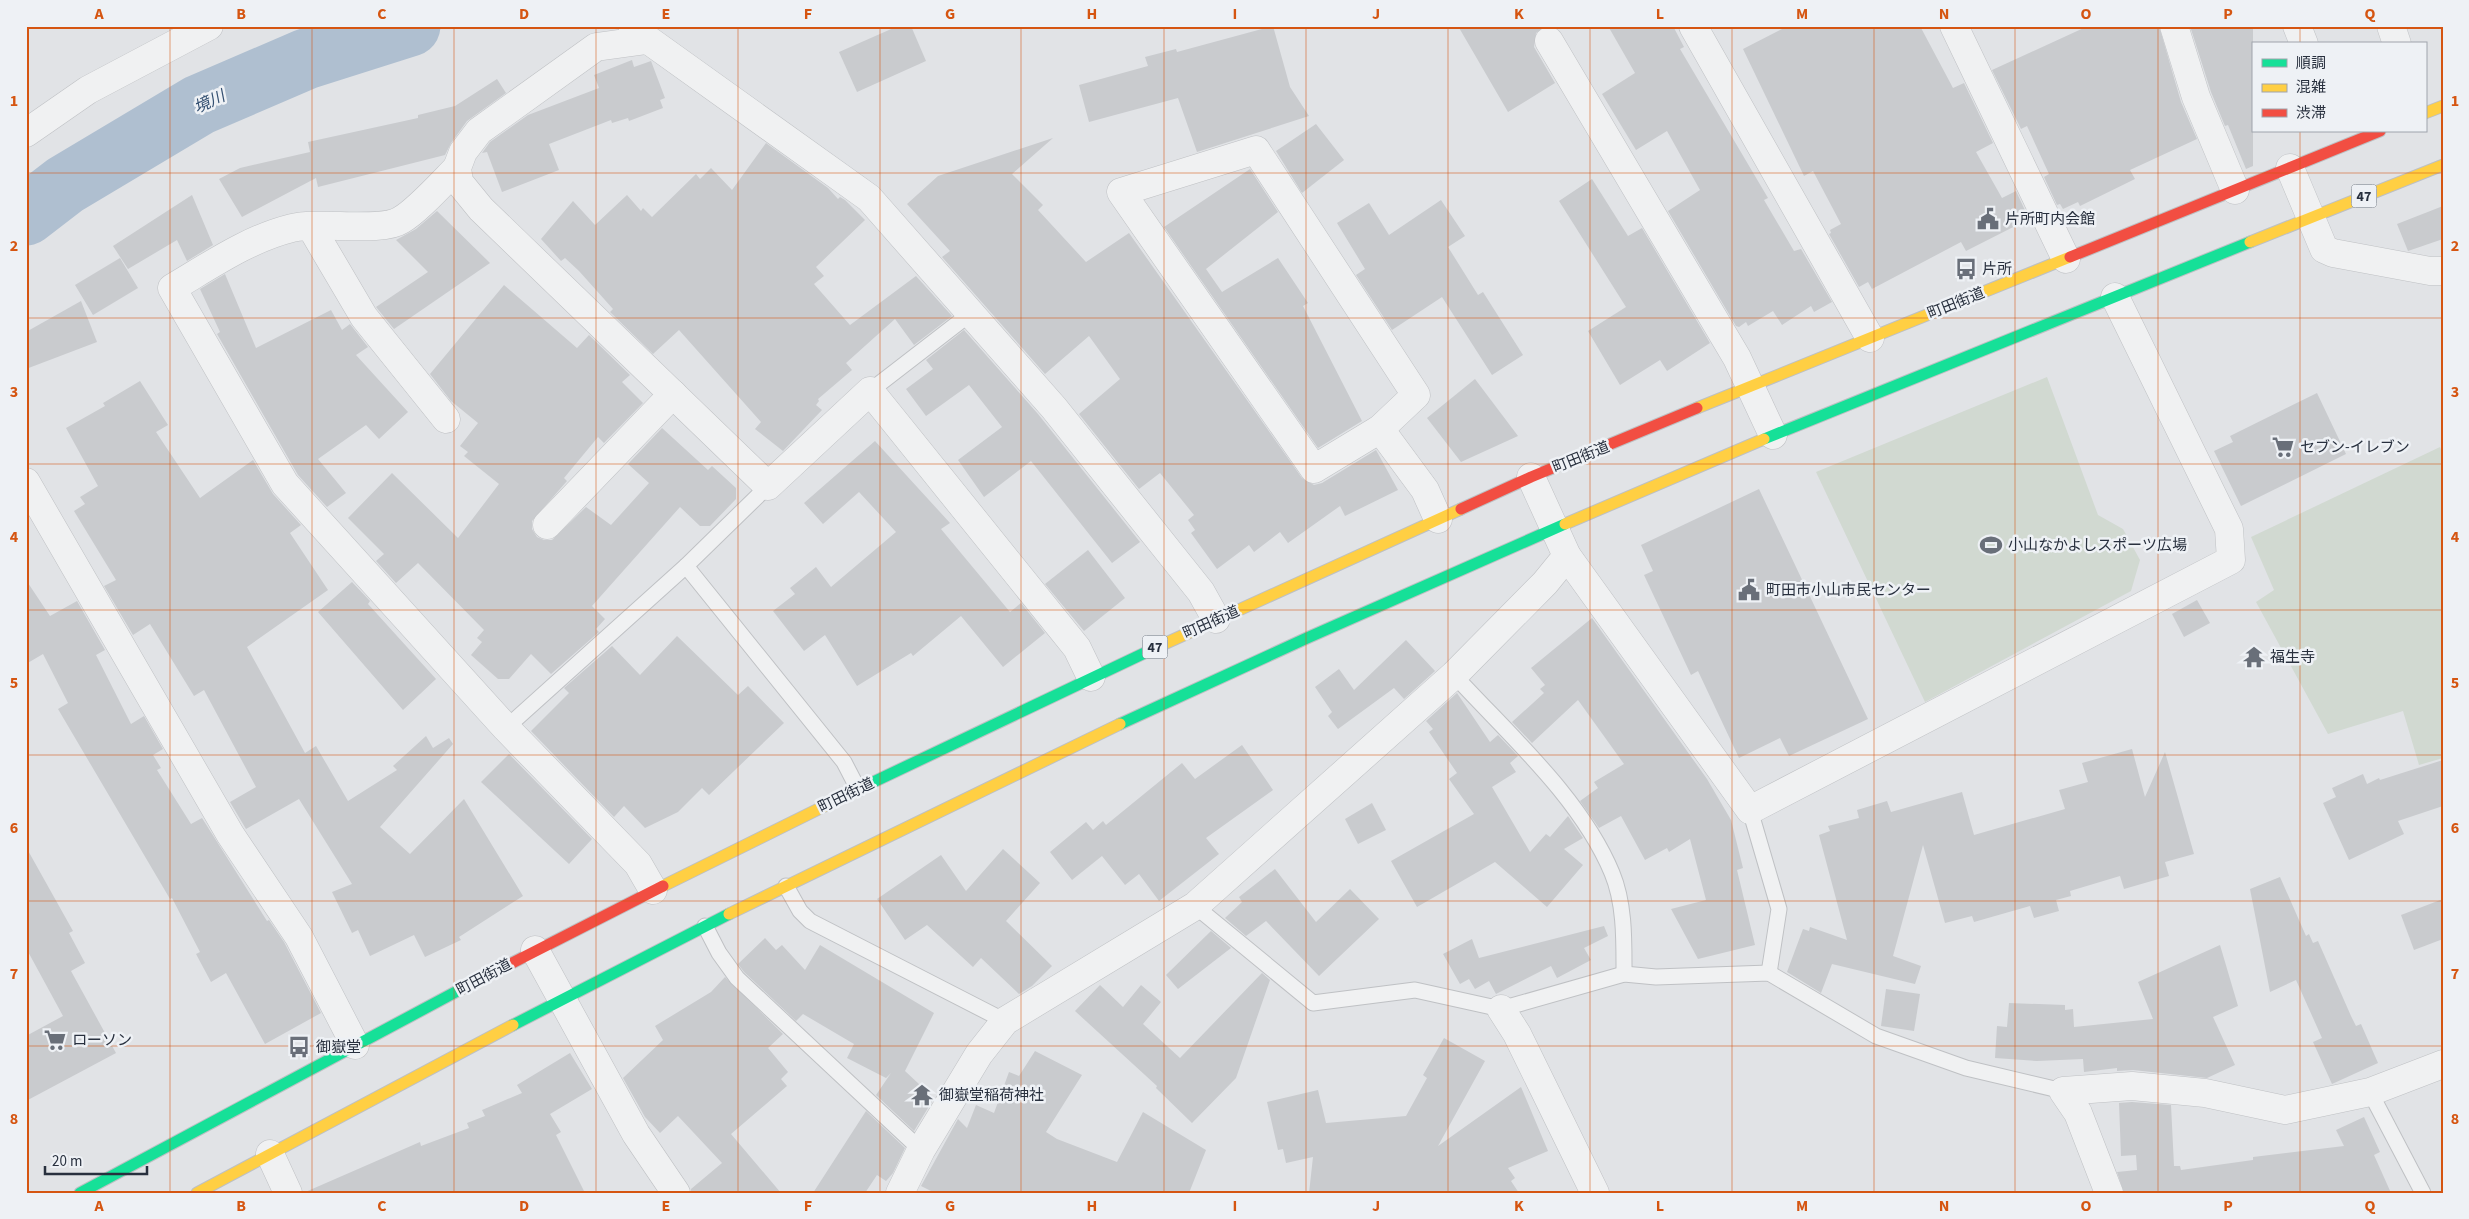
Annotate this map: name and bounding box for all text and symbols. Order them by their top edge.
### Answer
text: A [93,3,104,25]
text: B [236,3,246,25]
text: C [377,3,387,25]
text: D [519,3,529,25]
text: E [662,3,670,25]
text: F [804,3,812,25]
text: G [945,3,955,25]
text: H [1087,3,1097,25]
text: I [1233,3,1237,25]
text: J [1372,3,1380,25]
text: K [1514,3,1524,25]
text: L [1656,3,1664,25]
text: M [1796,3,1808,25]
text: N [1939,3,1949,25]
text: O [2081,3,2092,25]
text: P [2223,3,2233,25]
text: Q [2365,3,2376,25]
legend [2252,42,2426,132]
text: 順調 [2296,53,2326,74]
text: 混雑 [2296,77,2326,98]
water label: 境川 [190,84,230,119]
text: 1 [10,90,18,112]
text: 1 [2451,90,2459,112]
text: 渋滞 [2296,103,2326,124]
road number: 47 [2352,185,2376,208]
public building icon: 片所町内会館 [1975,206,2001,232]
place label: 片所町内会館 [2005,209,2095,230]
text: 2 [10,235,18,257]
text: 2 [2451,235,2459,257]
bus stop icon: 片所 [1953,256,1979,282]
place label: 片所 [1982,259,2012,280]
street label: 町田街道 [1924,282,1988,324]
text: 3 [10,381,18,403]
text: 3 [2451,381,2459,403]
supermarket icon: セブン-イレブン [2270,434,2296,460]
street label: 町田街道 [1549,436,1613,478]
place label: セブン-イレブン [2300,437,2410,458]
text: 4 [10,526,19,548]
text: 4 [2451,526,2460,548]
sports icon: 小山なかよしスポーツ広場 [1978,532,2004,558]
place label: 小山なかよしスポーツ広場 [2008,535,2187,556]
public building icon: 町田市小山市民センター [1736,577,1762,603]
place label: 町田市小山市民センター [1766,580,1931,601]
street label: 町田街道 [1180,601,1243,644]
road number: 47 [1142,636,1168,659]
temple icon: 福生寺 [2241,644,2267,670]
place label: 福生寺 [2270,647,2315,668]
text: 5 [10,672,18,694]
text: 5 [2451,672,2459,694]
street label: 町田街道 [815,773,878,818]
text: 6 [10,817,18,839]
text: 6 [2451,817,2459,839]
street label: 町田街道 [453,954,516,1001]
text: 7 [10,963,18,985]
text: 7 [2451,963,2459,985]
supermarket icon: ローソン [42,1027,68,1053]
place label: ローソン [72,1030,132,1051]
bus stop icon: 御嶽堂 [286,1034,312,1060]
place label: 御嶽堂 [316,1037,361,1058]
temple icon: 御嶽堂稲荷神社 [909,1082,935,1108]
place label: 御嶽堂稲荷神社 [939,1085,1044,1106]
text: 8 [10,1108,18,1130]
text: 8 [2451,1108,2459,1130]
scale bar [45,1144,148,1176]
text: 20 m [52,1151,82,1172]
text: A [93,1195,104,1217]
text: B [236,1195,246,1217]
text: C [377,1195,387,1217]
text: D [519,1195,529,1217]
text: E [662,1195,670,1217]
text: F [804,1195,812,1217]
text: G [945,1195,955,1217]
text: H [1087,1195,1097,1217]
text: I [1233,1195,1237,1217]
text: J [1372,1195,1380,1217]
text: K [1514,1195,1524,1217]
text: L [1656,1195,1664,1217]
text: M [1796,1195,1808,1217]
text: N [1939,1195,1949,1217]
text: O [2081,1195,2092,1217]
text: P [2223,1195,2233,1217]
text: Q [2365,1195,2376,1217]

